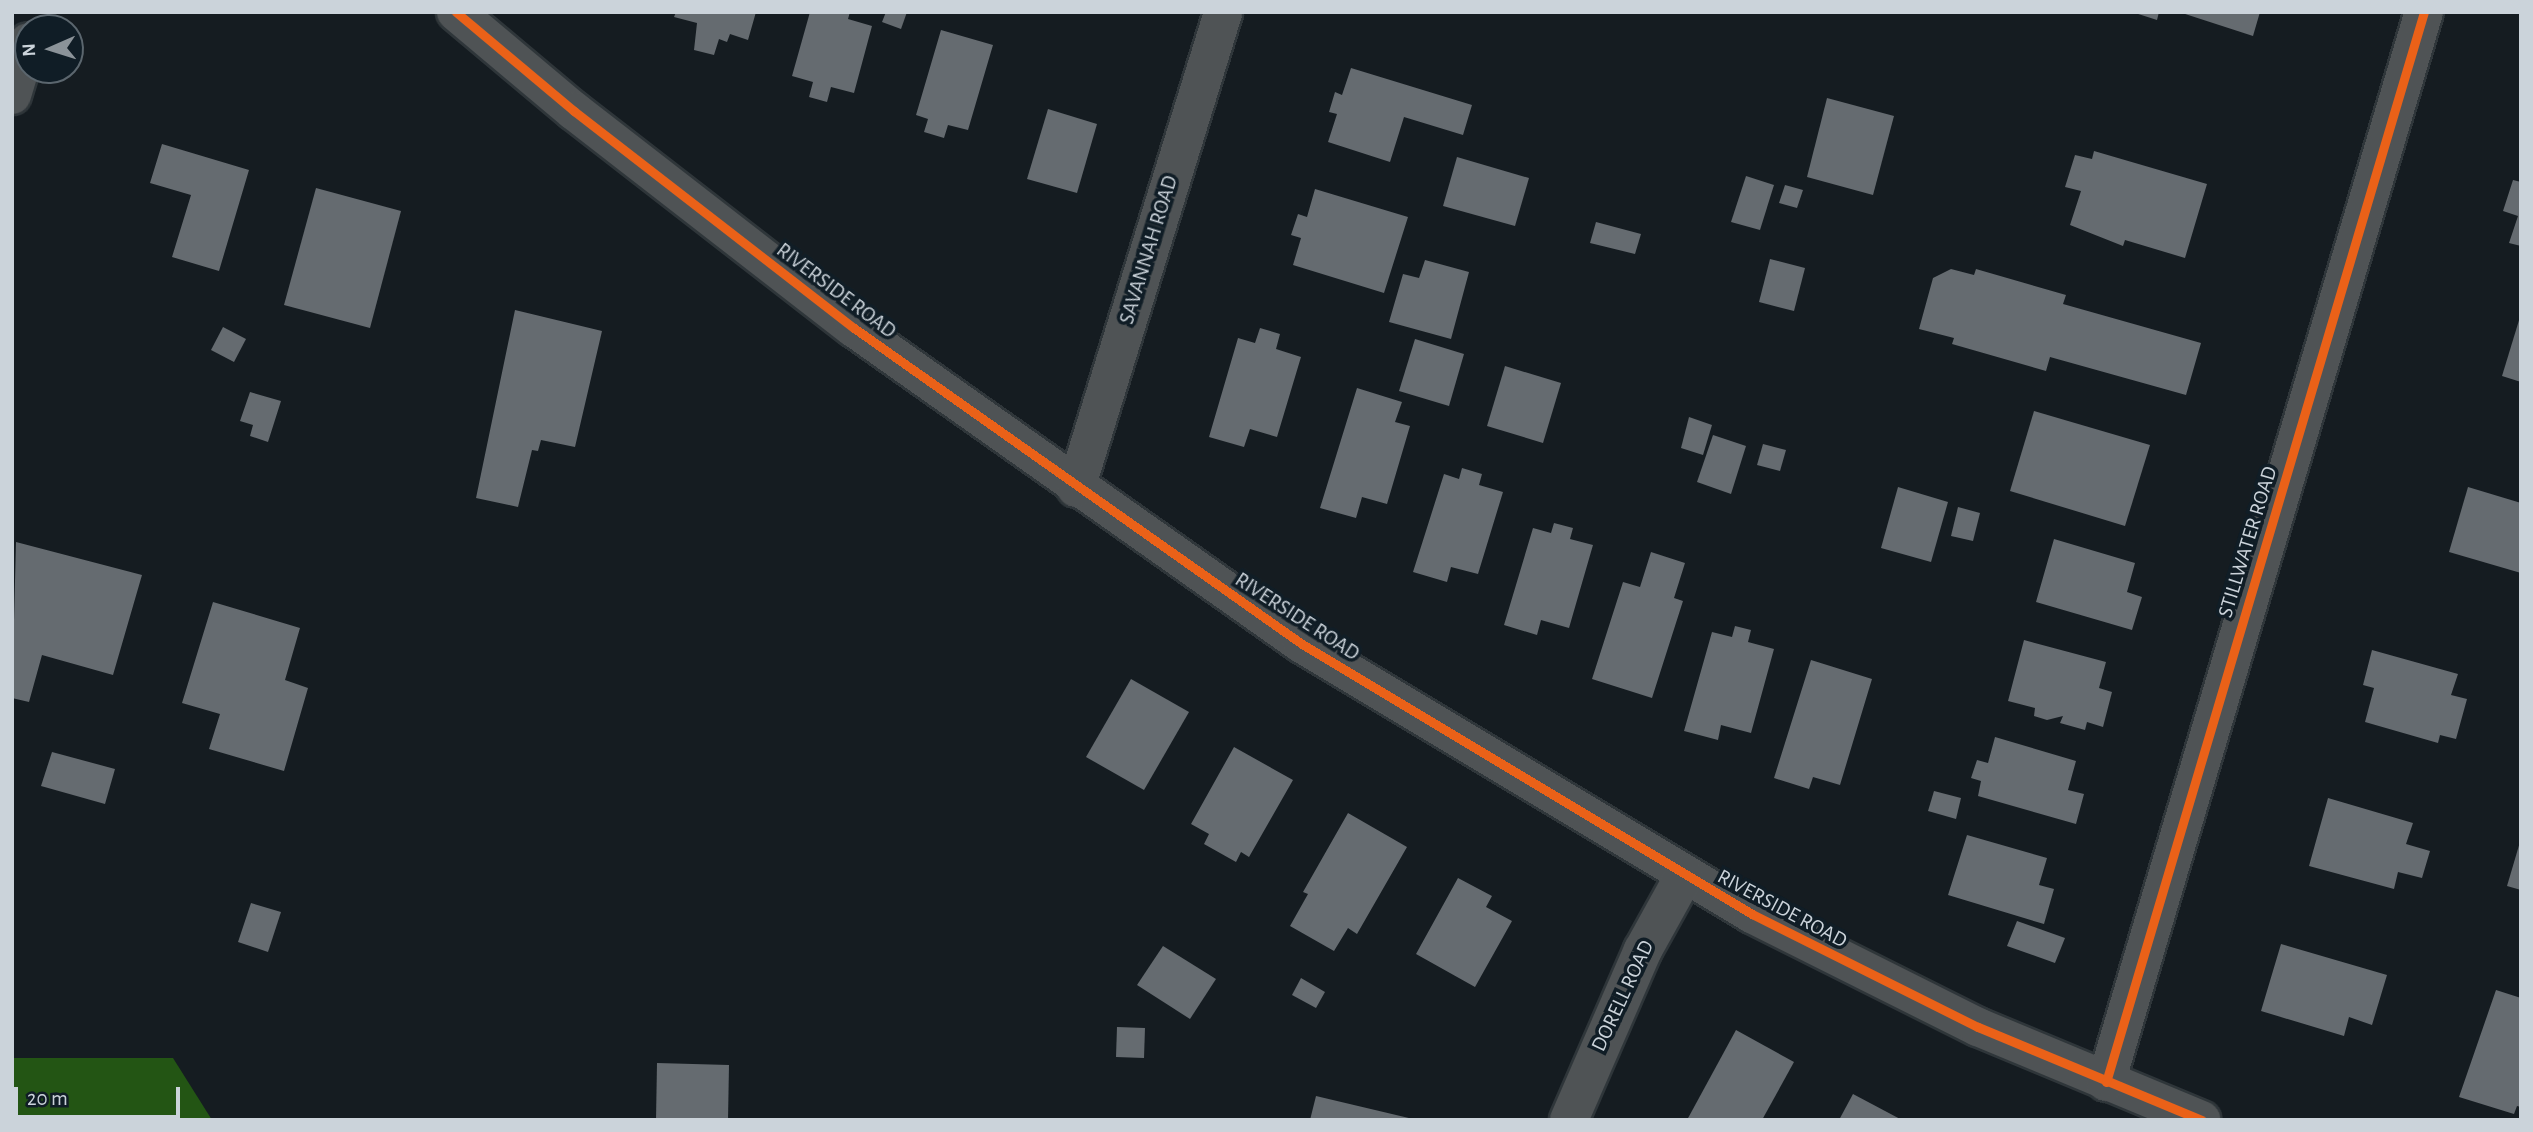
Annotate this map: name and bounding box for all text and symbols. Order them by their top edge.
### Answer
north arrow [14,14,84,84]
text: N [20,43,39,57]
street label: SAVANNAH ROAD [1114,173,1184,327]
street label: RIVERSIDE ROAD [771,238,901,344]
street label: STILLWATER ROAD [2213,463,2283,621]
street label: RIVERSIDE ROAD [1230,567,1364,667]
street label: RIVERSIDE ROAD [1713,864,1851,954]
street label: DORELL ROAD [1586,936,1660,1056]
scale bar [18,1072,184,1116]
text: 20 m [27,1088,68,1109]

